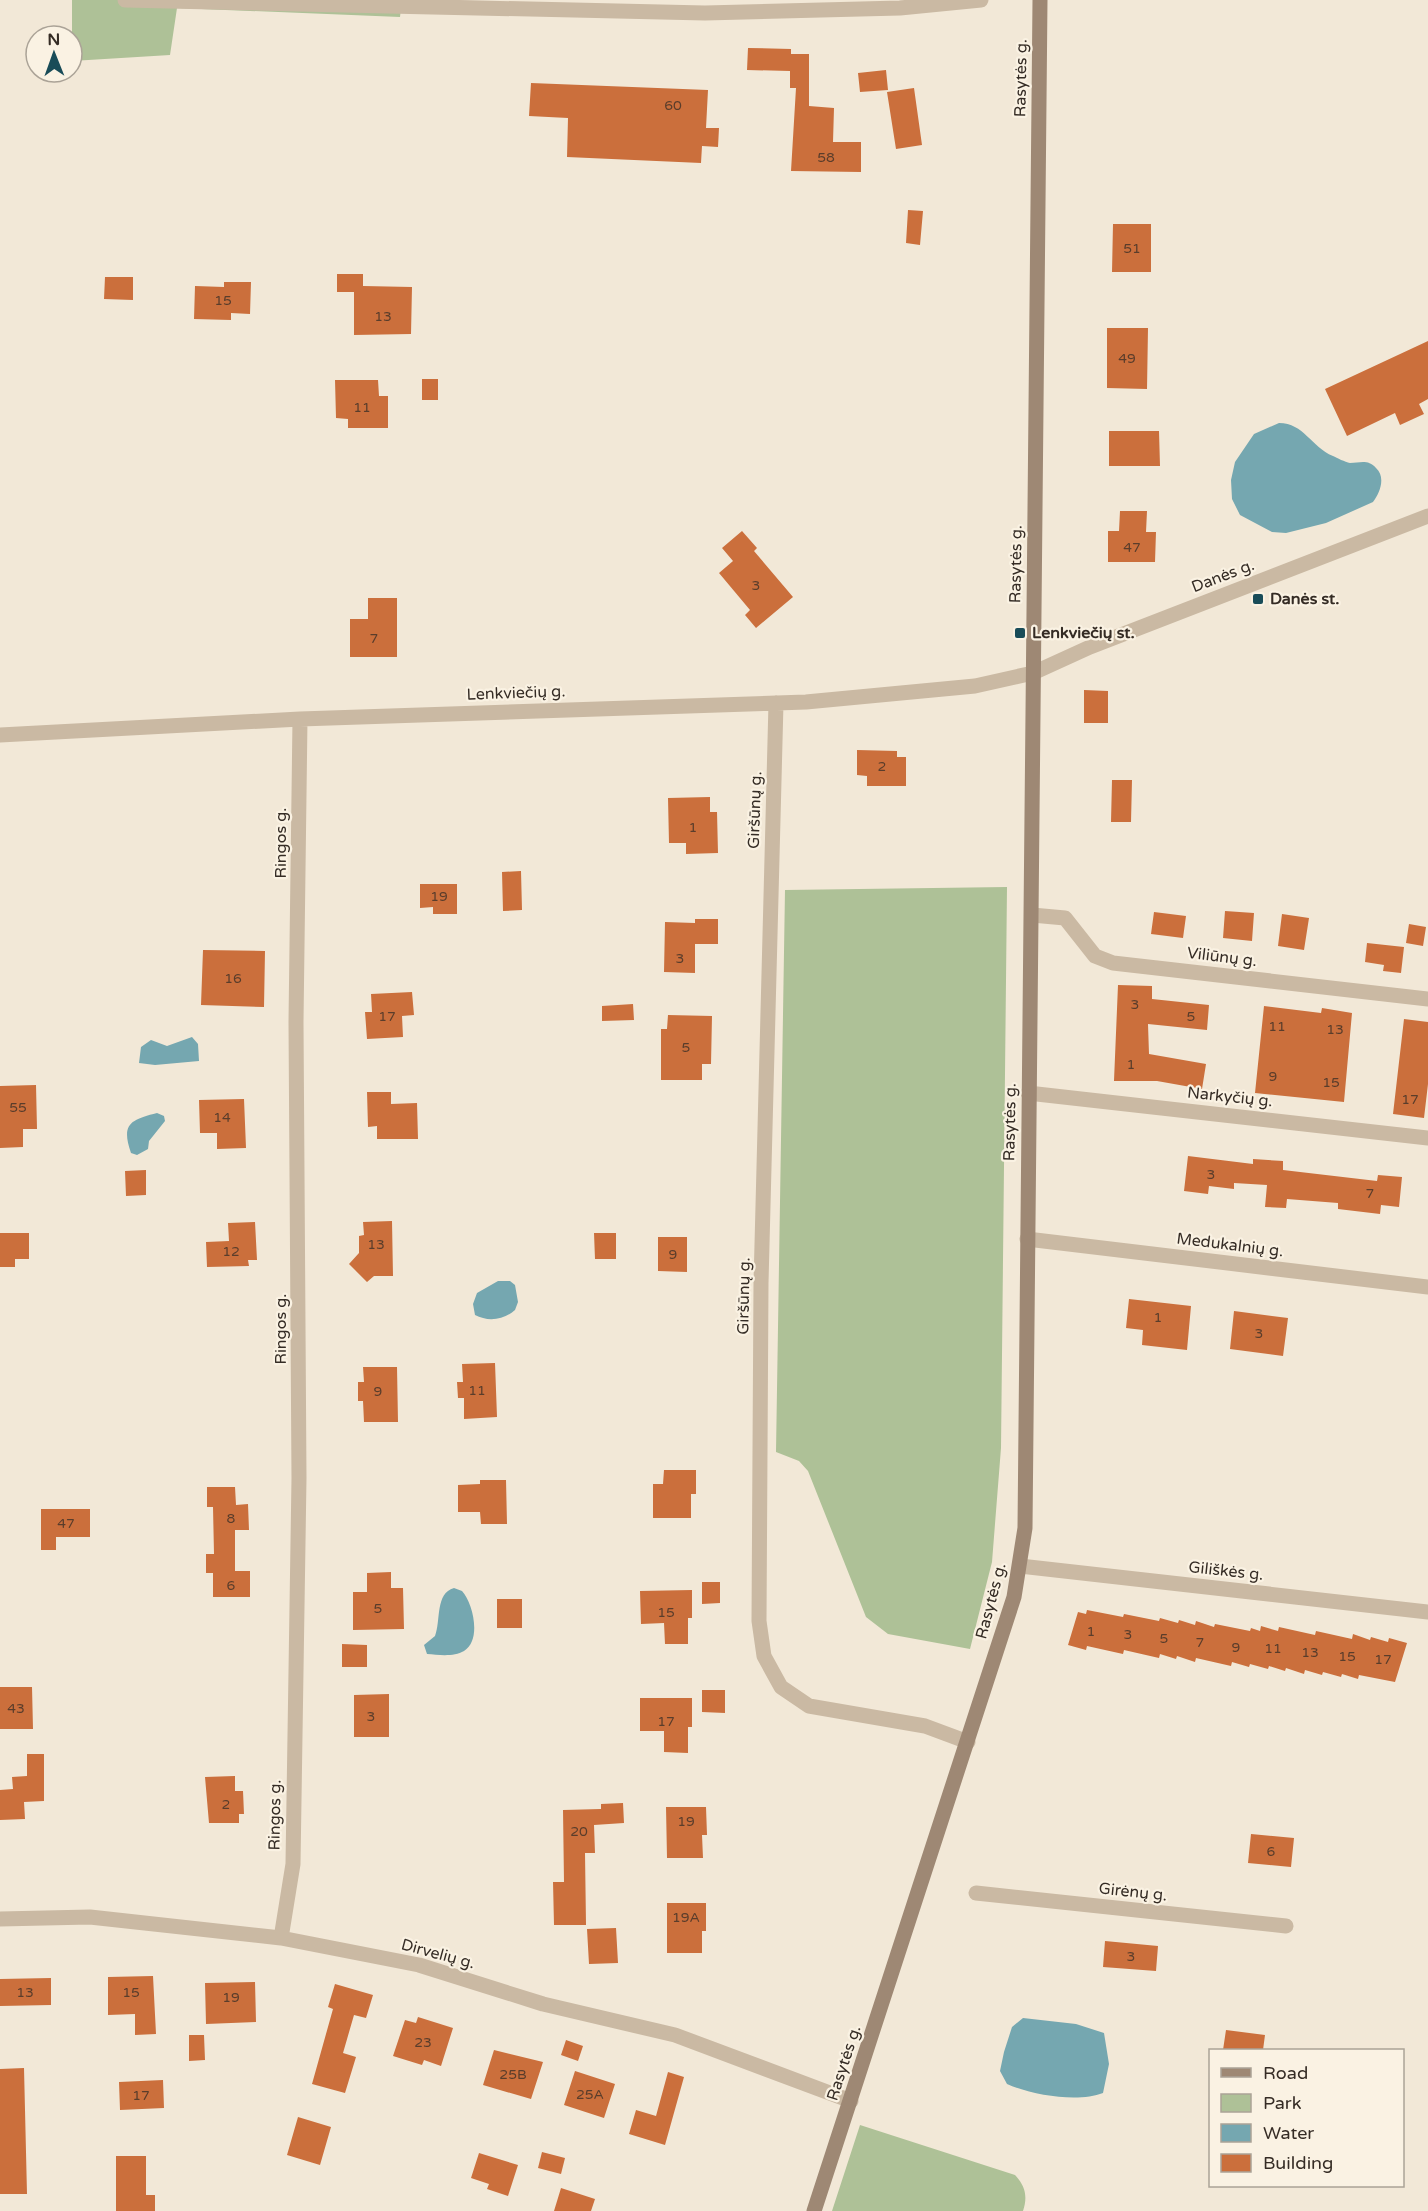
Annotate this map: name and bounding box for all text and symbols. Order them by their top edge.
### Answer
north arrow [24,24,84,84]
text: N [47,30,60,50]
street label: Rasytės g. [1010,39,1032,117]
house number: 60 [664,97,682,114]
house number: 58 [817,149,835,166]
house number: 51 [1123,240,1141,257]
house number: 15 [214,292,232,309]
house number: 13 [374,308,392,325]
house number: 49 [1118,350,1136,367]
house number: 11 [353,399,371,416]
street label: Rasytės g. [1005,525,1027,603]
house number: 47 [1123,539,1141,556]
street label: Danės g. [1189,555,1257,597]
house number: 3 [752,577,760,594]
place label: Danės st. [1270,589,1339,609]
marker: Danės st. [1251,592,1265,606]
place label: Lenkviečių st. [1032,623,1135,643]
marker: Lenkviečių st. [1013,626,1027,640]
house number: 7 [370,630,378,647]
street label: Lenkviečių g. [466,681,566,705]
house number: 2 [878,758,886,775]
street label: Giršūnų g. [744,771,766,849]
street label: Ringos g. [271,807,291,879]
house number: 1 [689,819,697,836]
house number: 19 [430,888,448,905]
street label: Viliūnų g. [1186,943,1258,971]
house number: 3 [676,950,684,967]
house number: 16 [224,970,242,987]
house number: 3 [1131,996,1139,1013]
house number: 17 [378,1008,396,1025]
house number: 5 [1187,1008,1195,1025]
house number: 11 [1268,1018,1286,1035]
house number: 13 [1326,1021,1344,1038]
house number: 5 [682,1039,690,1056]
house number: 1 [1127,1056,1135,1073]
house number: 9 [1269,1068,1277,1085]
house number: 15 [1322,1074,1340,1091]
street label: Rasytės g. [999,1083,1021,1161]
street label: Narkyčių g. [1186,1083,1274,1111]
house number: 17 [1401,1091,1419,1108]
house number: 55 [9,1099,27,1116]
house number: 14 [213,1109,231,1126]
house number: 3 [1207,1166,1215,1183]
house number: 7 [1366,1185,1374,1202]
street label: Medukalnių g. [1175,1229,1285,1261]
house number: 13 [367,1236,385,1253]
house number: 12 [222,1243,240,1260]
house number: 9 [669,1246,677,1263]
street label: Giršūnų g. [733,1257,755,1335]
street label: Ringos g. [271,1293,291,1365]
house number: 1 [1154,1309,1162,1326]
house number: 3 [1255,1325,1263,1342]
house number: 11 [468,1382,486,1399]
house number: 9 [374,1383,382,1400]
house number: 8 [227,1510,236,1527]
house number: 47 [57,1515,75,1532]
street label: Giliškės g. [1187,1557,1265,1585]
street label: Rasytės g. [971,1561,1011,1641]
house number: 6 [227,1577,236,1594]
house number: 5 [374,1600,382,1617]
house number: 15 [657,1604,675,1621]
house number: 1 [1087,1623,1095,1640]
house number: 3 [1124,1626,1132,1643]
house number: 5 [1160,1630,1168,1647]
house number: 7 [1196,1634,1204,1651]
house number: 9 [1232,1639,1240,1656]
house number: 11 [1264,1640,1282,1657]
house number: 13 [1301,1644,1319,1661]
house number: 15 [1338,1648,1356,1665]
house number: 17 [1374,1651,1392,1668]
house number: 43 [7,1700,25,1717]
house number: 3 [367,1708,375,1725]
house number: 17 [657,1713,675,1730]
street label: Ringos g. [264,1779,286,1851]
house number: 2 [222,1796,230,1813]
house number: 19 [677,1813,695,1830]
house number: 20 [570,1823,588,1840]
house number: 6 [1267,1843,1276,1860]
street label: Girėnų g. [1098,1878,1168,1906]
house number: 19A [672,1909,700,1926]
street label: Dirvelių g. [399,1935,477,1973]
house number: 3 [1127,1948,1135,1965]
house number: 13 [16,1984,34,2001]
house number: 15 [122,1984,140,2001]
house number: 19 [222,1989,240,2006]
street label: Rasytės g. [822,2023,866,2103]
house number: 23 [414,2034,432,2051]
legend [1209,2049,1404,2187]
text: Road [1263,2062,1308,2084]
house number: 25B [499,2066,527,2083]
house number: 25A [576,2086,604,2103]
house number: 17 [132,2087,150,2104]
text: Park [1263,2092,1302,2114]
text: Water [1263,2122,1314,2144]
text: Building [1263,2152,1333,2174]

